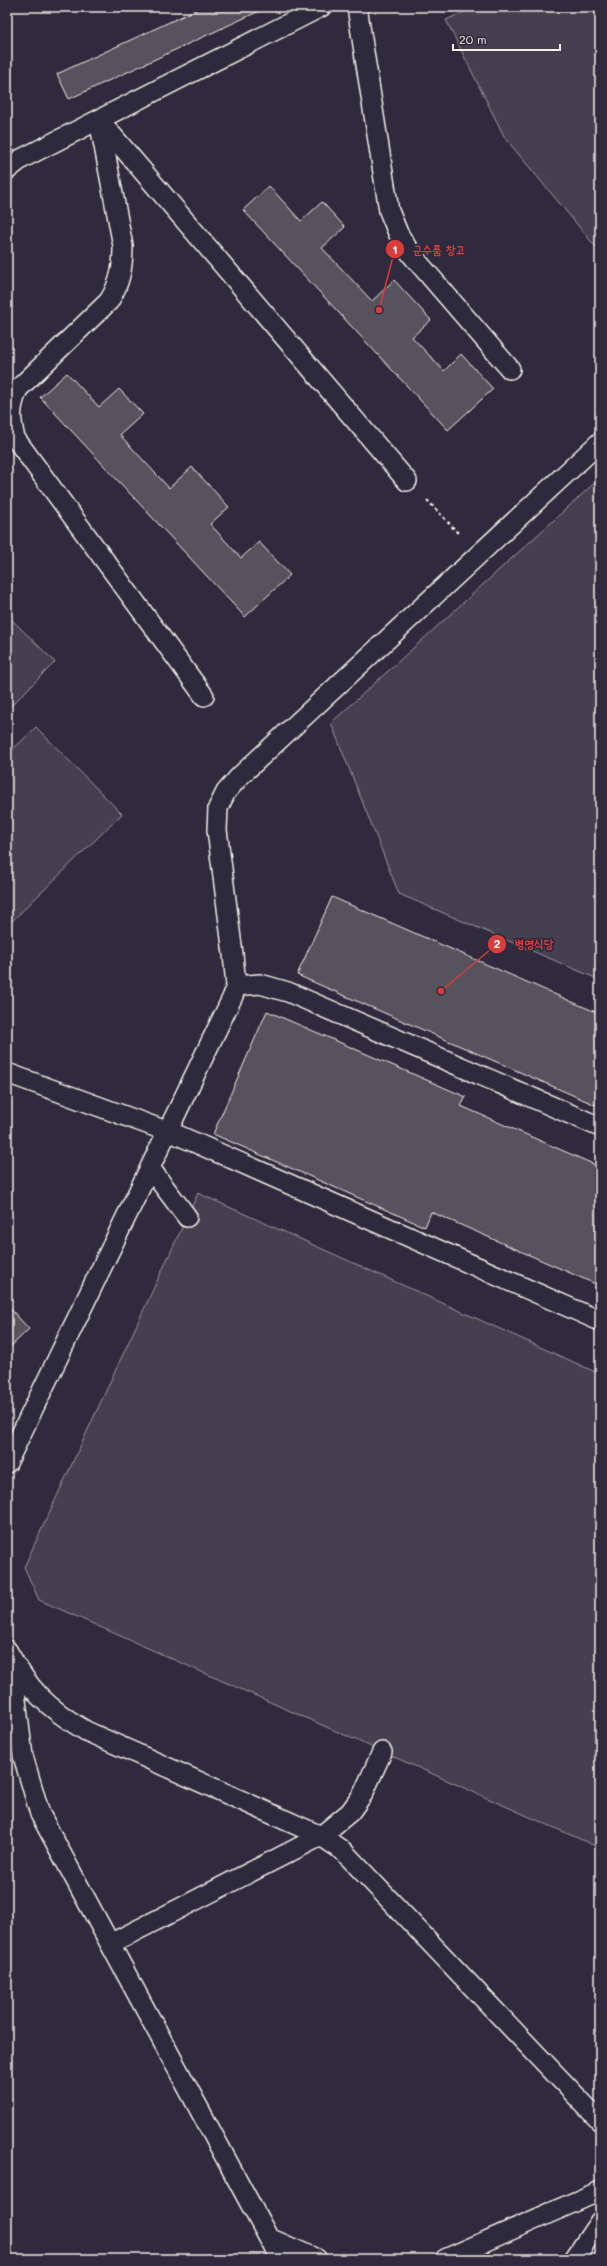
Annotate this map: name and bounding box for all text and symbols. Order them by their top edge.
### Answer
scale bar [453,26,560,52]
text: 20 m [459,31,487,47]
callout: 군수품 창고 [385,237,473,261]
text: 1 [392,241,398,257]
text: 군수품 창고 [413,241,465,257]
callout: 병영식당 [487,932,561,956]
text: 2 [494,935,501,951]
text: 병영식당 [515,935,554,951]

